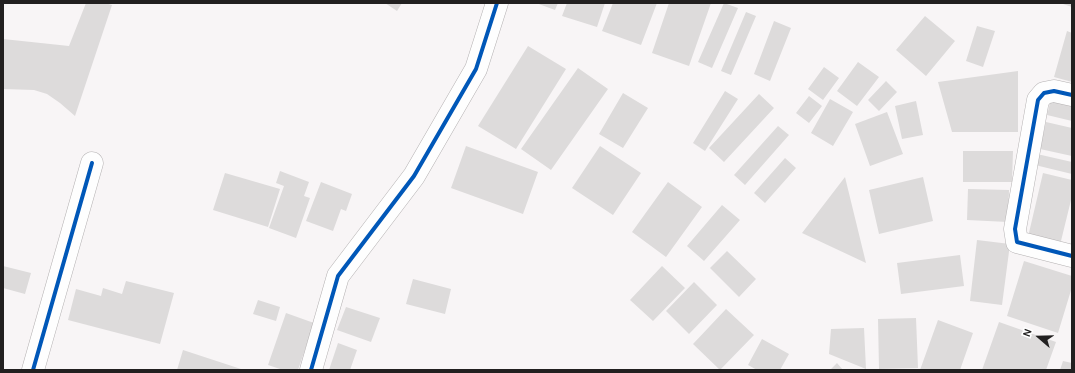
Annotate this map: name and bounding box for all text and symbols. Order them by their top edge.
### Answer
north arrow [1019,317,1059,357]
text: N [1020,327,1035,339]

